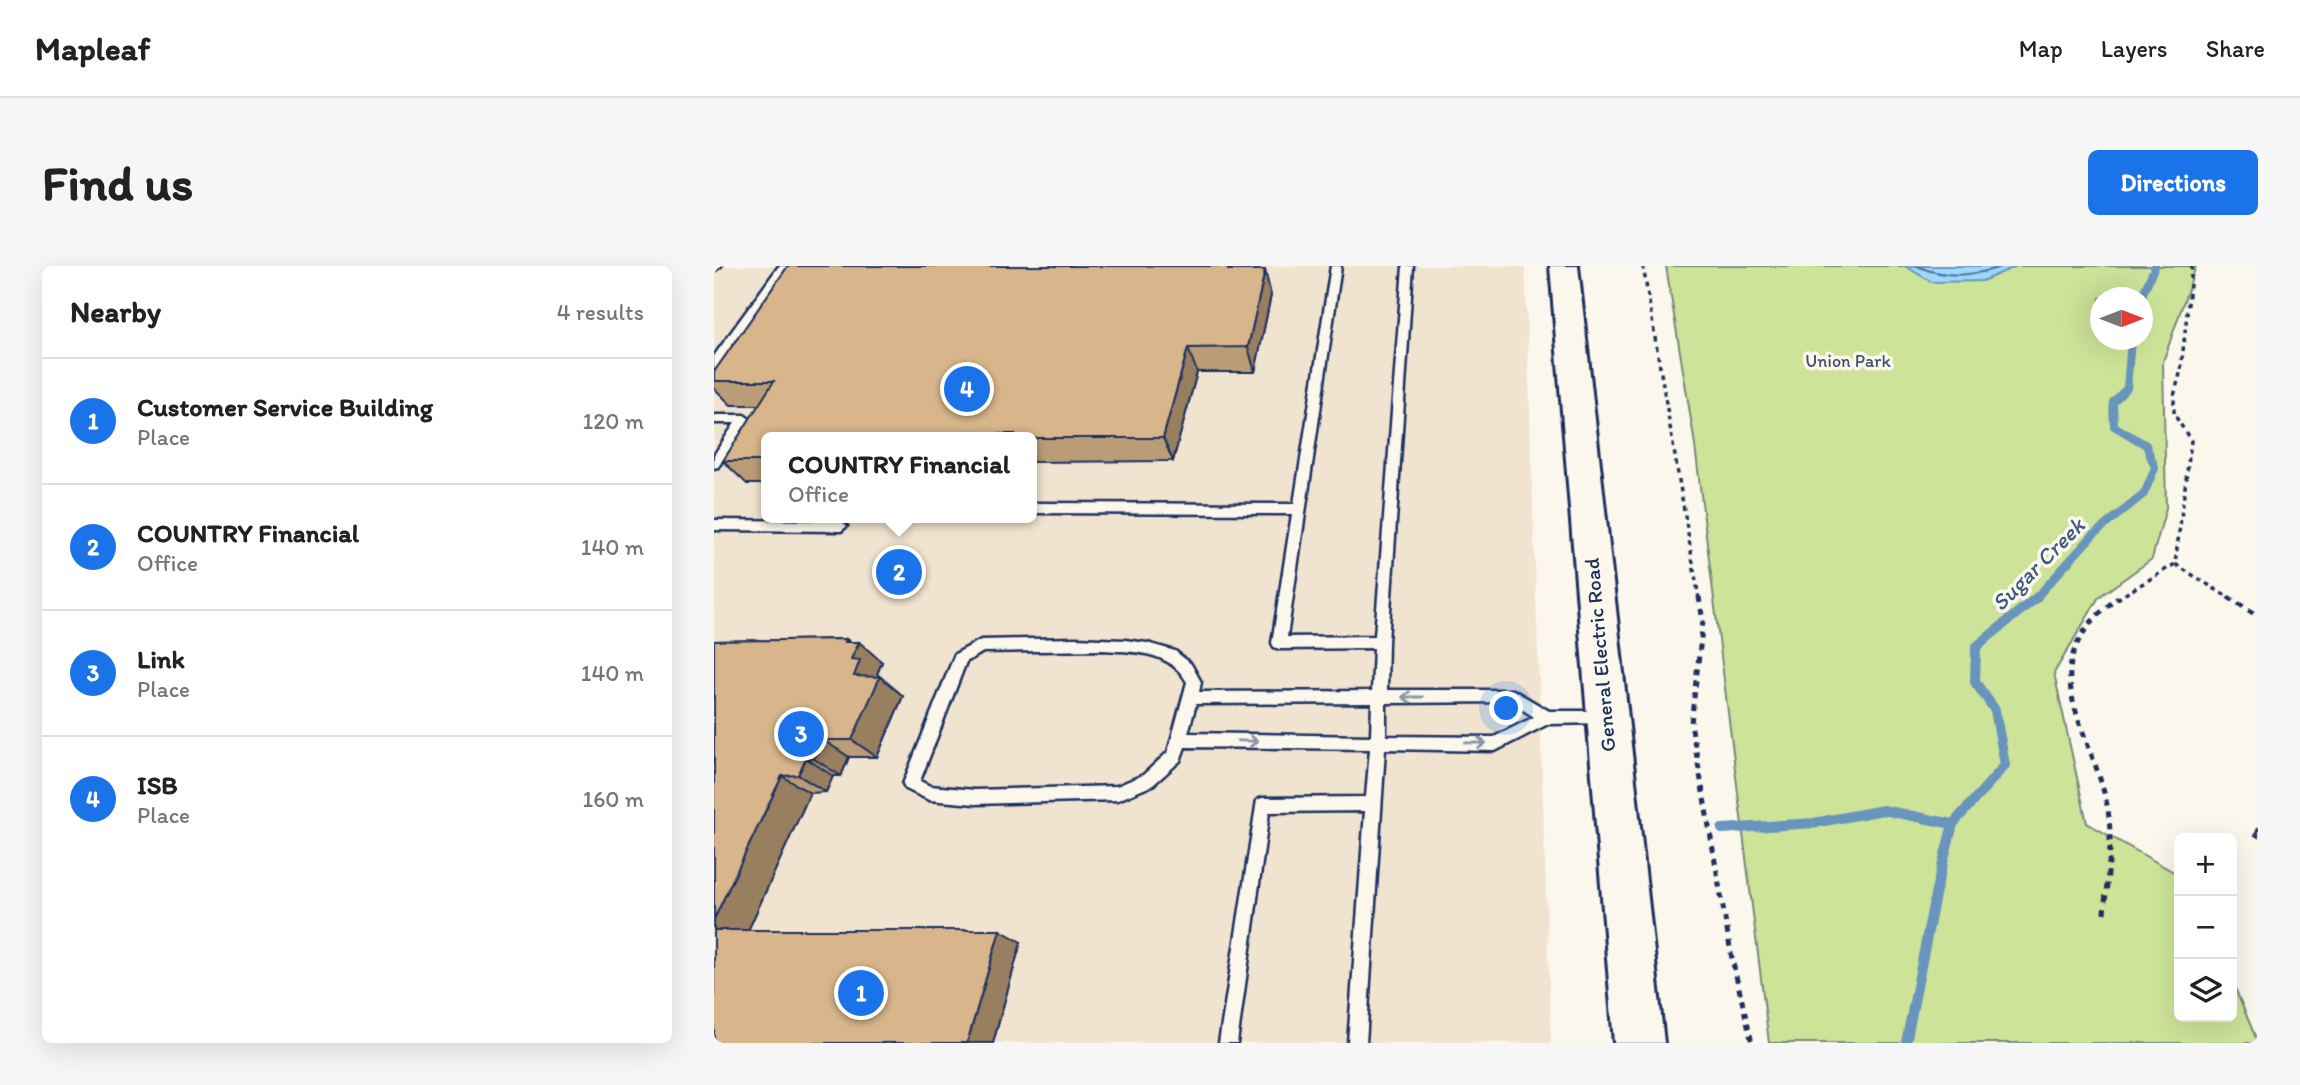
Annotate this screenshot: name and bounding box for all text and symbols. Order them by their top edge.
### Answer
text: Mapleaf [35,29,150,68]
text: Map [2019,34,2063,63]
text: Layers [2101,34,2168,63]
text: Share [2206,34,2265,63]
button: Directions [2088,150,2258,215]
text: Find us [42,153,193,212]
north arrow [2090,287,2153,350]
text: Nearby [70,293,161,330]
text: 4 results [557,298,644,326]
park label: Union Park [1805,350,1891,372]
pin: 4 [944,363,990,415]
text: Customer Service Building [137,391,433,423]
text: 1 [88,407,98,435]
text: 120 m [583,407,644,435]
text: Place [137,423,190,451]
popup [761,432,1037,523]
text: COUNTRY Financial [788,448,1010,480]
text: Office [788,480,849,508]
water label: Sugar Creek [1986,511,2091,616]
text: COUNTRY Financial [137,517,359,549]
text: 2 [87,533,99,561]
text: 140 m [581,533,644,561]
pin: 2 [876,546,922,598]
text: Office [137,549,198,577]
street label: General Electric Road [1579,556,1620,753]
text: Link [137,643,185,675]
text: 3 [87,659,99,687]
text: 140 m [581,659,644,687]
text: Place [137,675,190,703]
one-way arrow [1401,690,1424,704]
your location [1489,691,1523,725]
pin: 3 [778,708,824,760]
one-way arrow [1236,734,1259,748]
one-way arrow [1464,736,1487,750]
text: ISB [137,769,178,801]
text: 4 [86,785,100,813]
text: 160 m [582,785,644,813]
text: Place [137,801,190,829]
map controls [2174,833,2237,1022]
button: + [2174,833,2237,896]
button: − [2174,896,2237,959]
button: layers [2174,959,2237,1022]
pin: 1 [838,967,884,1019]

